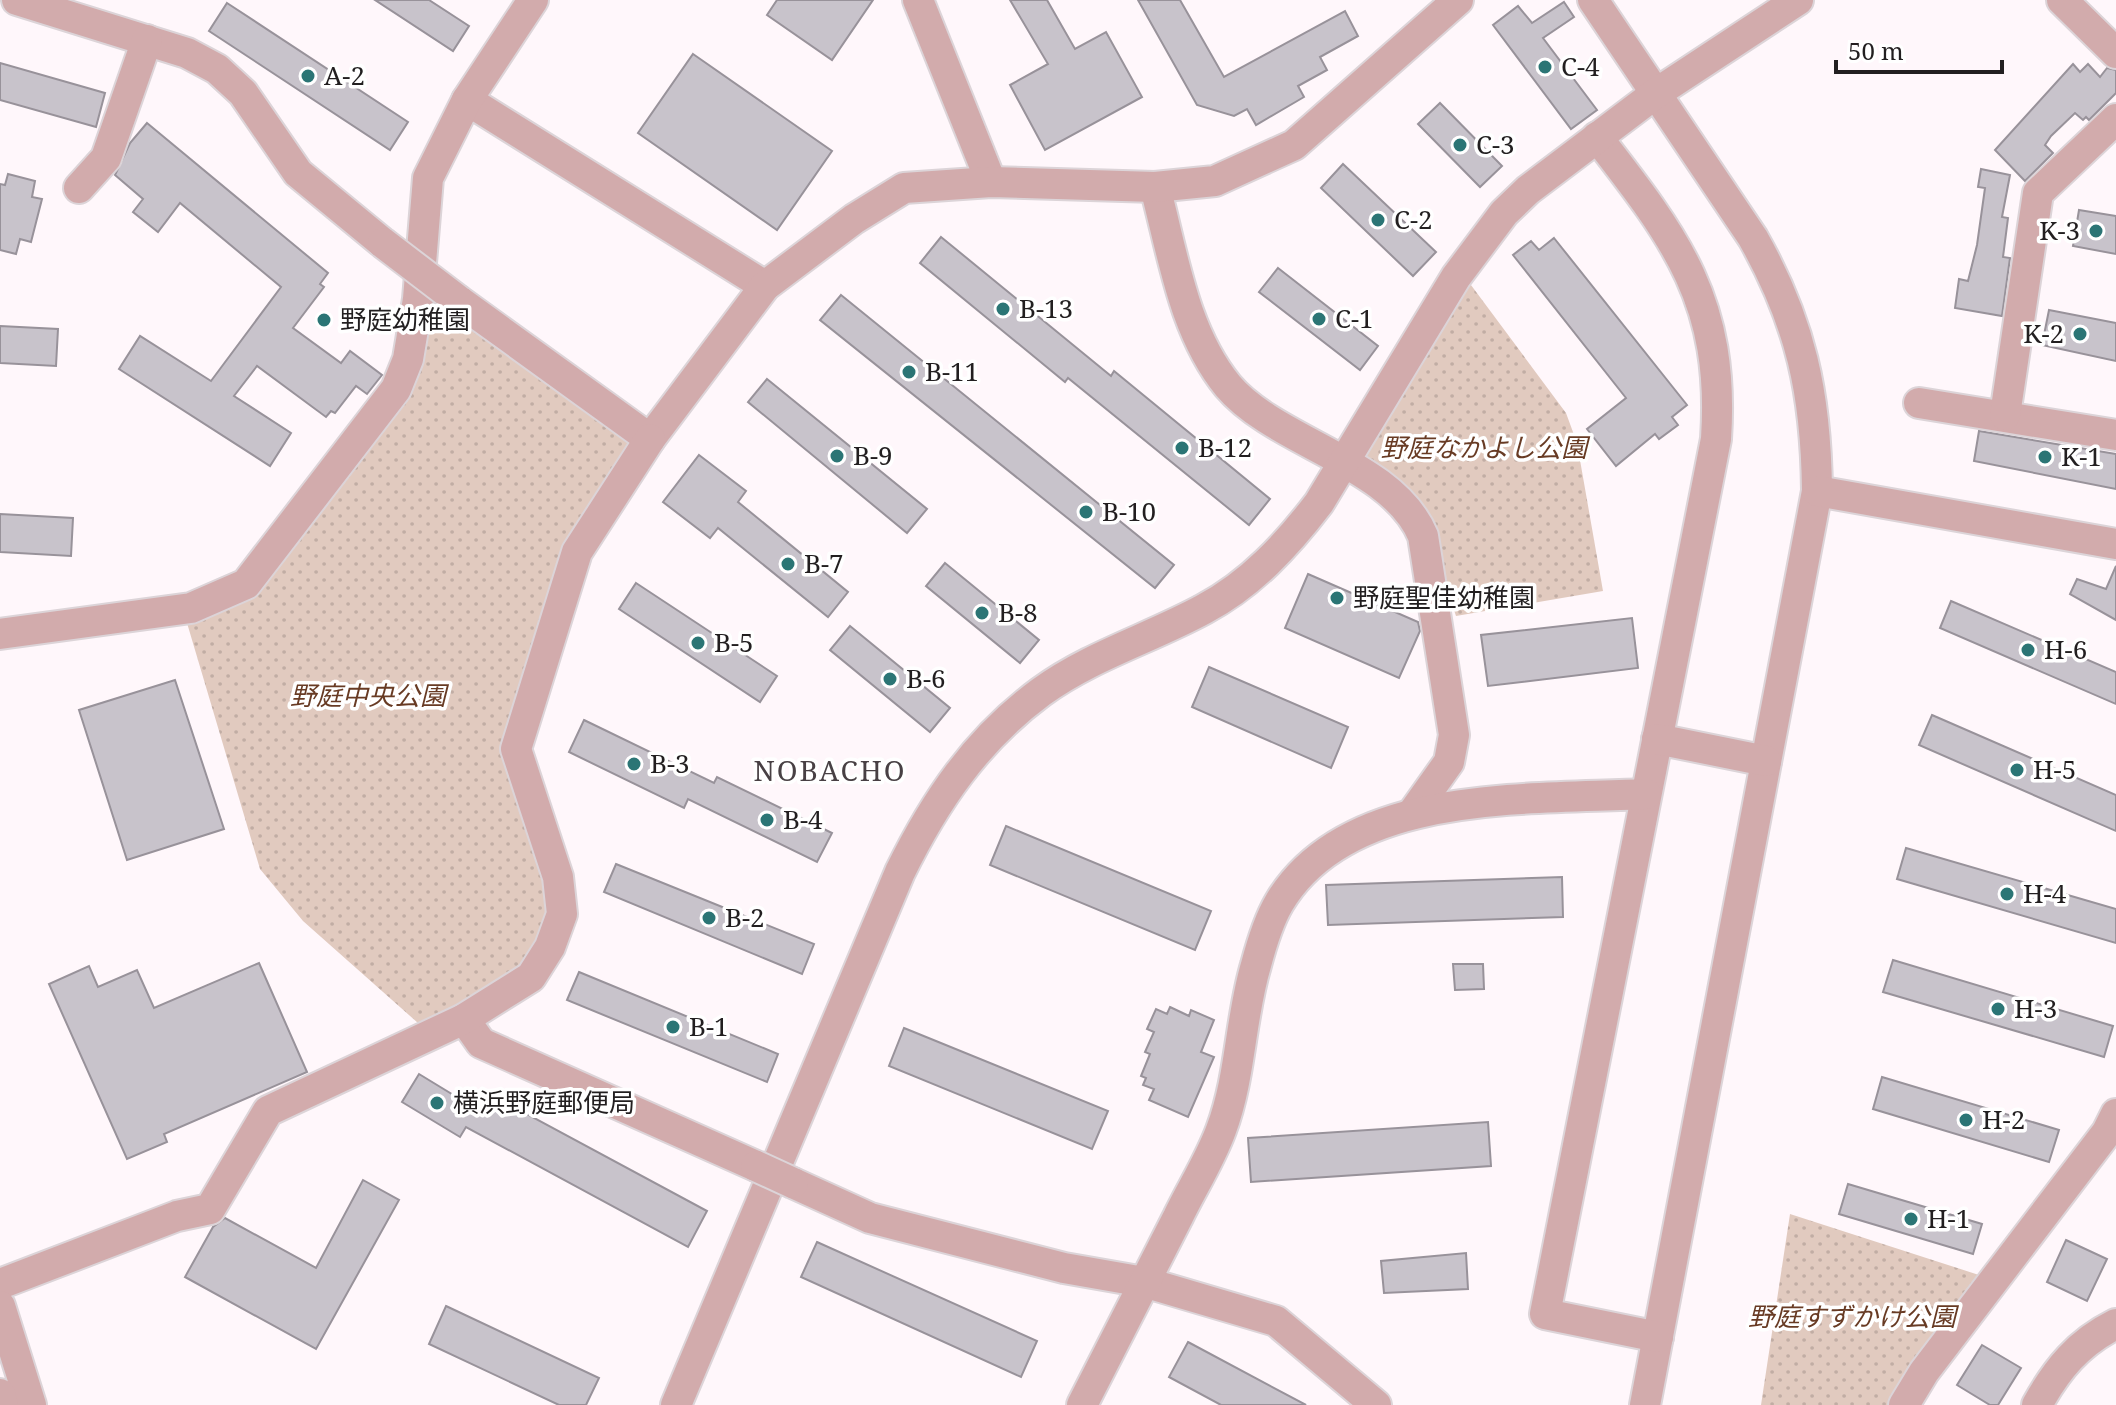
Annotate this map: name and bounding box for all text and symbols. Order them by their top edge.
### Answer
scale bar [1836,24,2002,74]
text: 50 m [1848,34,1904,67]
place label: C-4 [1561,48,1600,84]
place label: A-2 [324,57,365,93]
marker: C-4 [1536,58,1554,76]
marker: A-2 [299,67,317,85]
place label: C-3 [1476,126,1515,162]
marker: C-3 [1451,136,1469,154]
place label: C-2 [1394,201,1433,237]
marker: C-2 [1369,211,1387,229]
place label: K-3 [2039,212,2080,248]
marker: K-3 [2087,222,2105,240]
place label: B-13 [1019,290,1073,326]
marker: B-13 [994,300,1012,318]
place label: C-1 [1335,300,1374,336]
place label: 野庭幼稚園 [340,301,470,337]
marker: C-1 [1310,310,1328,328]
marker: 野庭幼稚園 [315,311,333,329]
place label: K-2 [2023,315,2064,351]
marker: K-2 [2071,325,2089,343]
place label: B-11 [925,353,979,389]
marker: B-11 [900,363,918,381]
place label: B-12 [1198,429,1252,465]
park label: 野庭なかよし公園 [1381,429,1591,465]
place label: B-9 [853,437,893,473]
place label: K-1 [2061,438,2102,474]
marker: B-12 [1173,439,1191,457]
marker: B-9 [828,447,846,465]
marker: K-1 [2036,448,2054,466]
place label: B-10 [1102,493,1156,529]
marker: B-10 [1077,503,1095,521]
place label: B-7 [804,545,844,581]
marker: B-7 [779,555,797,573]
place label: 野庭聖佳幼稚園 [1353,579,1535,615]
marker: 野庭聖佳幼稚園 [1328,589,1346,607]
place label: B-8 [998,594,1038,630]
marker: B-8 [973,604,991,622]
place label: B-5 [714,624,754,660]
place label: H-6 [2044,631,2087,667]
marker: B-5 [689,634,707,652]
marker: H-6 [2019,641,2037,659]
place label: B-6 [906,660,946,696]
marker: B-6 [881,670,899,688]
park label: 野庭中央公園 [290,677,450,713]
place label: B-3 [650,745,690,781]
district label: NOBACHO [753,751,907,789]
place label: H-5 [2033,751,2076,787]
marker: B-3 [625,755,643,773]
marker: H-5 [2008,761,2026,779]
place label: B-4 [783,801,823,837]
marker: B-4 [758,811,776,829]
place label: H-4 [2023,875,2067,911]
marker: H-4 [1998,885,2016,903]
place label: B-2 [725,899,765,935]
marker: B-2 [700,909,718,927]
place label: H-3 [2014,990,2057,1026]
marker: H-3 [1989,1000,2007,1018]
place label: B-1 [689,1008,729,1044]
marker: B-1 [664,1018,682,1036]
place label: 横浜野庭郵便局 [453,1084,635,1120]
marker: 横浜野庭郵便局 [428,1094,446,1112]
place label: H-2 [1982,1101,2025,1137]
marker: H-2 [1957,1111,1975,1129]
place label: H-1 [1927,1200,1970,1236]
marker: H-1 [1902,1210,1920,1228]
park label: 野庭すずかけ公園 [1748,1298,1960,1334]

